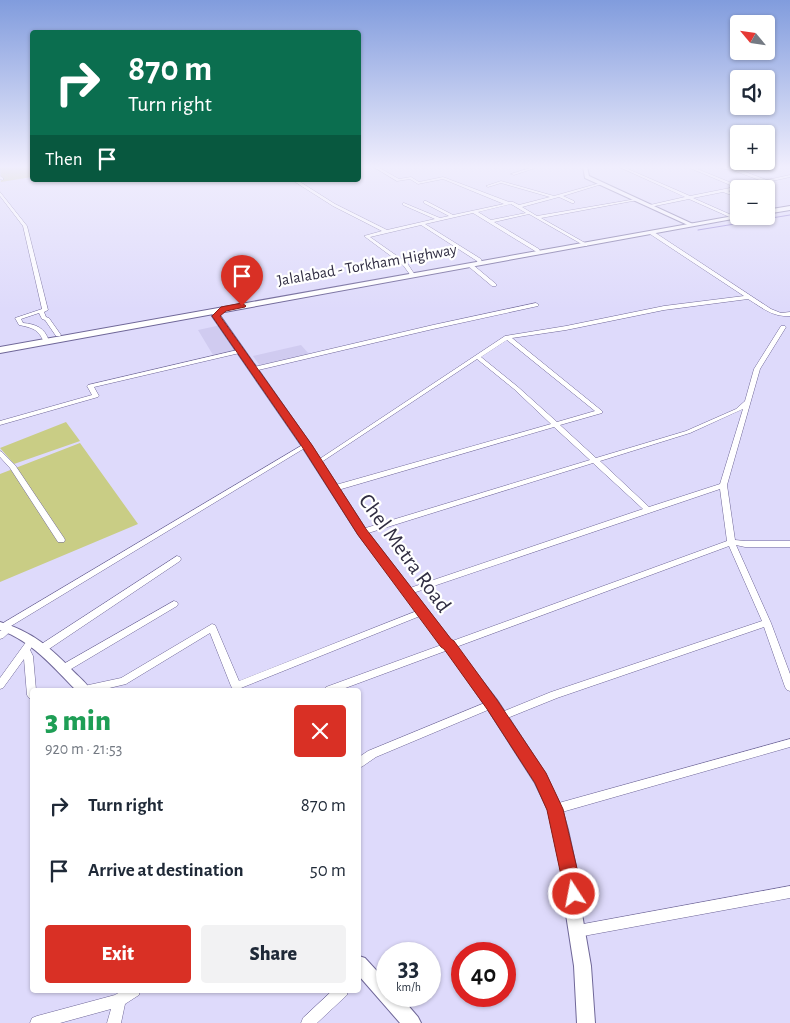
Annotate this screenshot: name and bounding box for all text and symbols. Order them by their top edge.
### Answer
north arrow [730,15,775,60]
map controls [730,15,775,225]
icon: right [45,50,110,115]
text: 870 m [128,52,212,87]
button: sound [730,70,775,115]
text: Turn right [128,93,212,115]
button: + [730,125,775,170]
icon: arrive [93,145,121,173]
text: Then [45,150,83,169]
button: − [730,180,775,225]
street label: Jalalabad - Torkham Highway [276,241,458,290]
pin [221,255,263,306]
icon: arrive [228,262,256,290]
street label: Chel Metra Road [355,490,455,616]
button: close [294,705,346,757]
text: 3 min [45,706,111,736]
text: 920 m · 21:53 [45,741,122,757]
icon: right [45,792,73,820]
text: Turn right [88,796,163,815]
text: 870 m [301,796,346,815]
icon: arrive [45,857,73,885]
text: Arrive at destination [88,861,244,880]
text: 50 m [310,861,346,880]
position arrow [547,867,599,919]
button: Exit [45,925,191,983]
button: Share [201,925,346,983]
speed limit sign: 40 [451,942,516,1007]
text: 33 [398,956,419,981]
text: km/h [396,981,421,993]

